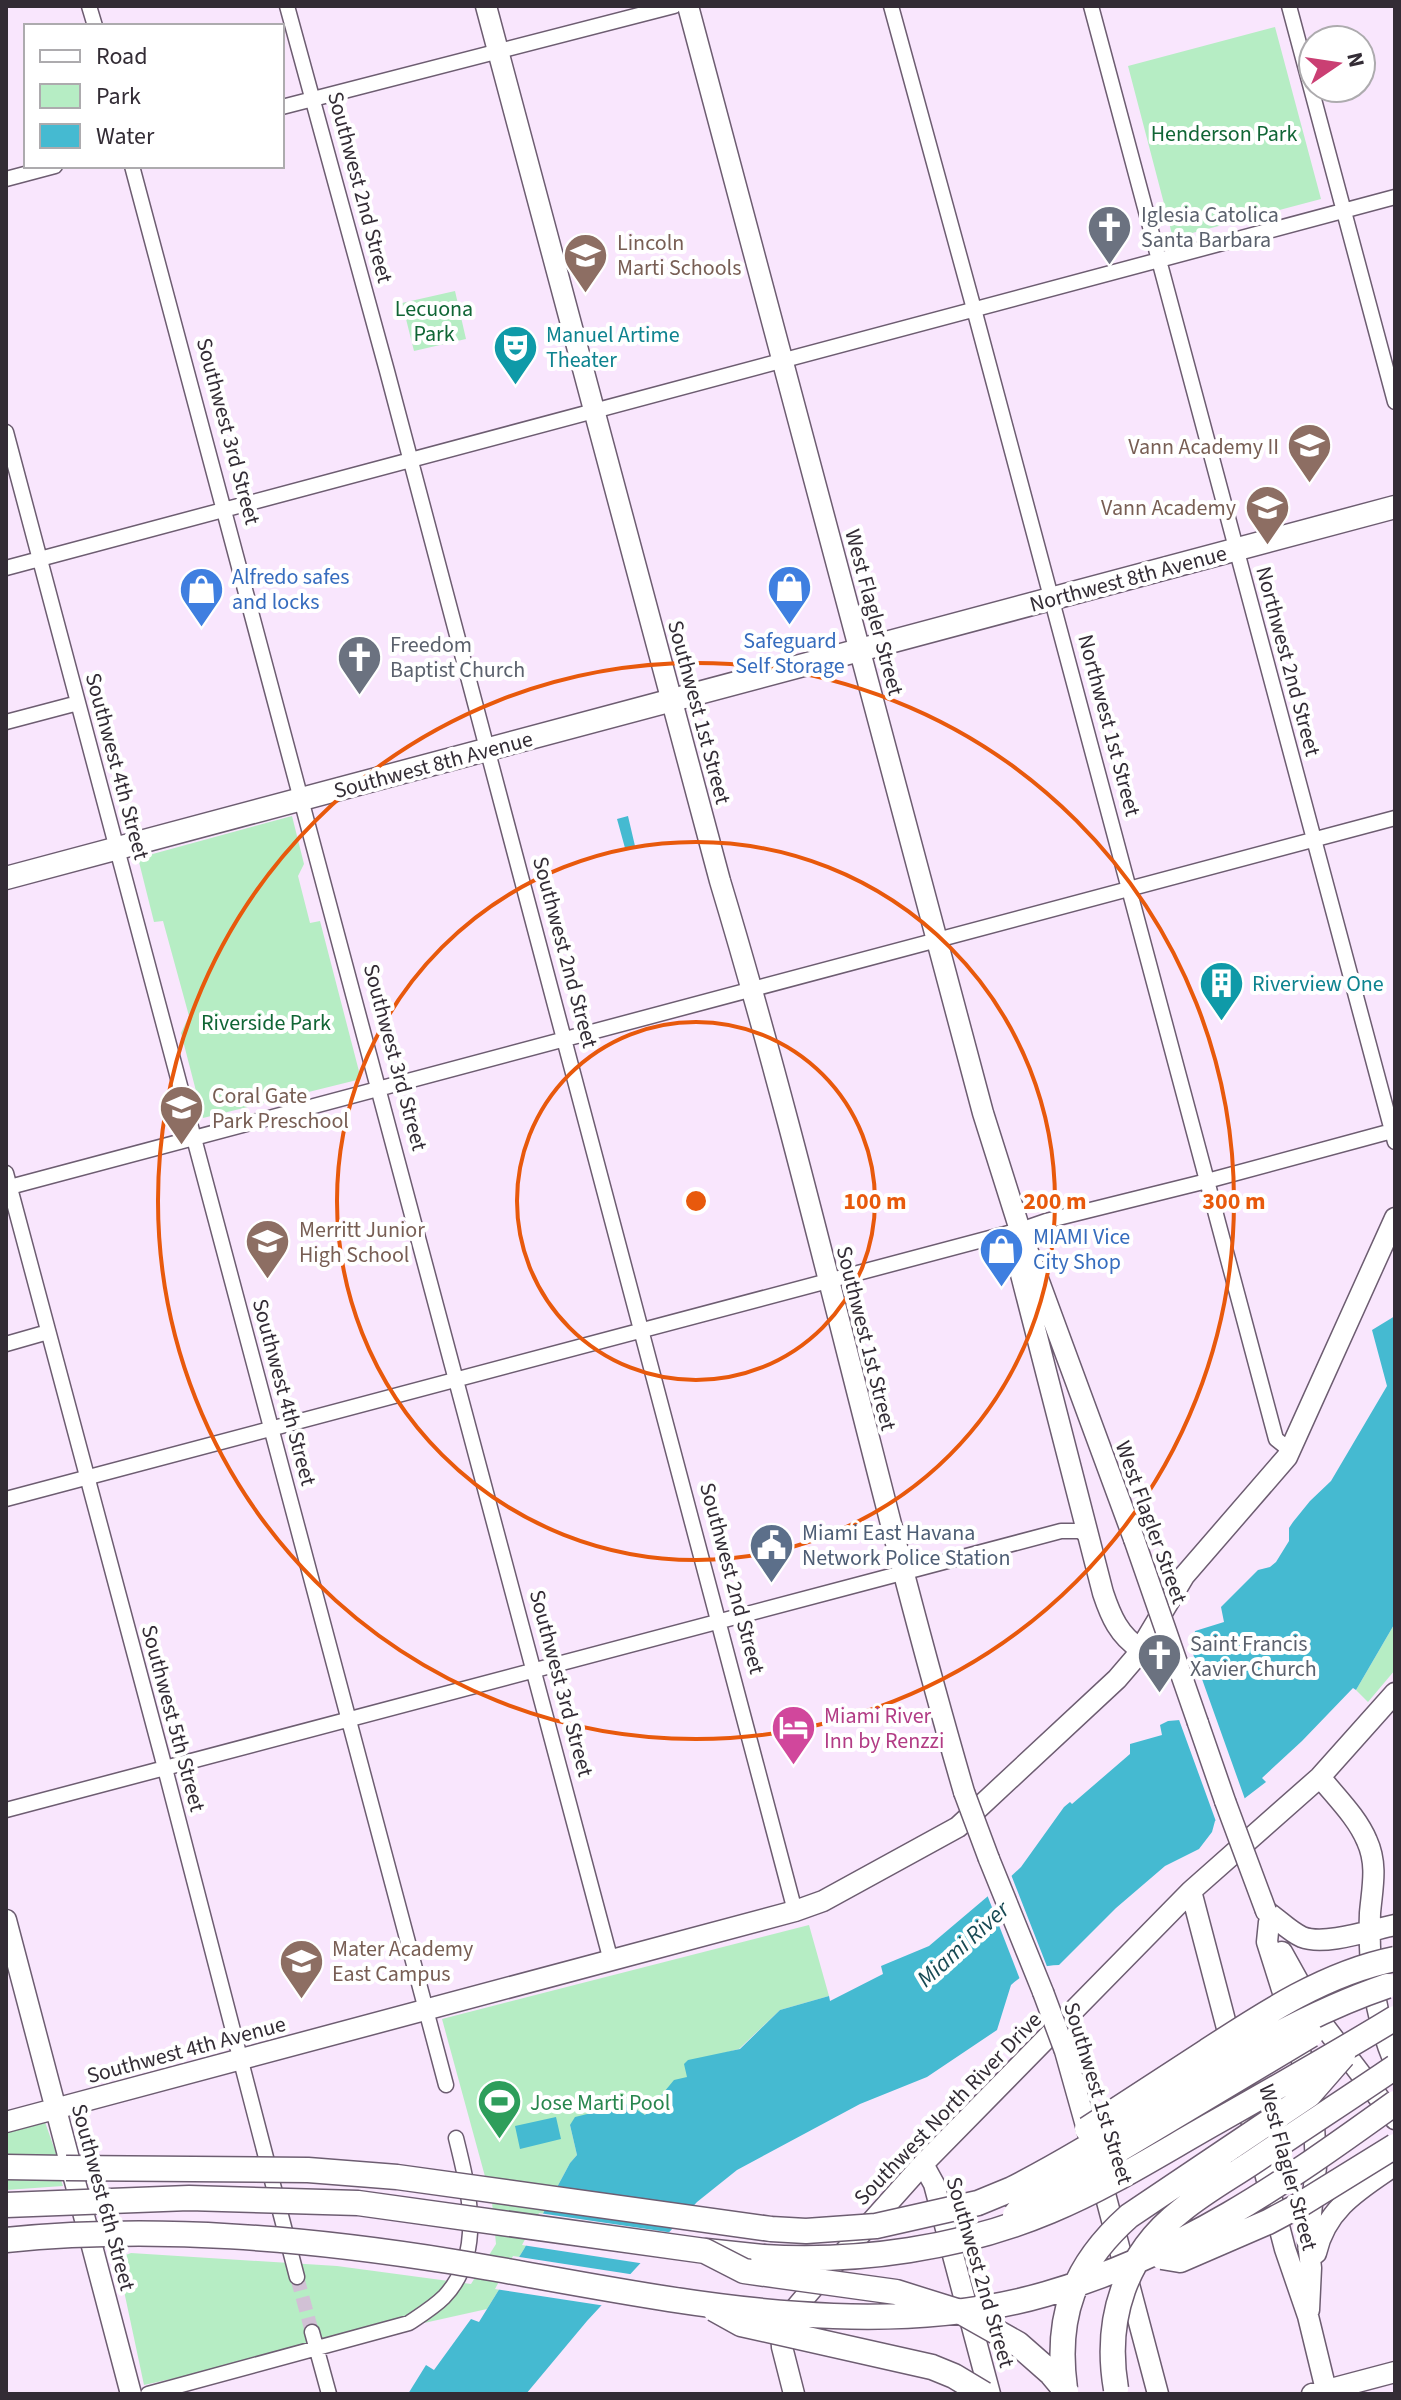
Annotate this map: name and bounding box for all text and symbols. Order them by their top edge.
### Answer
legend [24,24,284,168]
north arrow [1297,24,1377,104]
text: Road [96,39,148,74]
text: N [1338,49,1373,70]
text: Park [96,79,141,114]
street label: Southwest 2nd Street [319,88,401,287]
park label: Henderson Park [1151,118,1297,150]
text: Water [96,119,155,154]
place label: Iglesia Catolica Santa Barbara [1141,199,1279,256]
church icon: Iglesia Catolica Santa Barbara [1086,203,1134,266]
place label: Lincoln Marti Schools [617,227,741,284]
school or university icon: Lincoln Marti Schools [562,231,610,294]
park label: Lecuona Park [395,293,473,350]
place label: Manuel Artime Theater [546,319,680,376]
theatre icon: Manuel Artime Theater [491,323,539,386]
street label: Southwest 3rd Street [188,334,269,529]
school or university icon: Vann Academy II [1286,422,1334,485]
place label: Vann Academy II [1128,431,1279,463]
school or university icon: Vann Academy [1243,483,1291,546]
place label: Vann Academy [1101,492,1237,524]
street label: West Flagler Street [836,525,912,700]
street label: Northwest 8th Avenue [1026,537,1231,621]
place label: Alfredo safes and locks [232,561,349,618]
shop icon: Safeguard Self Storage [766,563,814,626]
street label: Northwest 2nd Street [1247,563,1329,760]
shop icon: Alfredo safes and locks [177,565,225,628]
street label: Southwest 1st Street [659,617,739,808]
place label: Safeguard Self Storage [735,625,845,682]
place label: Freedom Baptist Church [390,629,525,686]
street label: Northwest 1st Street [1069,631,1149,820]
church icon: Freedom Baptist Church [335,633,383,696]
street label: Southwest 4th Street [77,669,158,864]
street label: Southwest 8th Avenue [330,723,536,807]
street label: Southwest 2nd Street [524,853,606,1052]
building icon: Riverview One [1197,959,1245,1022]
street label: Southwest 3rd Street [355,960,436,1155]
place label: Riverview One [1252,968,1384,1000]
park label: Riverside Park [201,1007,331,1039]
place label: Coral Gate Park Preschool [212,1080,349,1137]
school or university icon: Coral Gate Park Preschool [157,1084,205,1147]
text: 100 m [843,1184,907,1219]
text: 200 m [1023,1184,1087,1219]
text: 300 m [1202,1184,1266,1219]
centre of rings [682,1187,710,1215]
place label: Merritt Junior High School [299,1214,425,1271]
school or university icon: Merritt Junior High School [244,1218,292,1281]
place label: MIAMI Vice City Shop [1033,1221,1130,1278]
shop icon: MIAMI Vice City Shop [978,1225,1026,1288]
street label: Southwest 1st Street [828,1243,905,1434]
street label: Southwest 4th Street [244,1295,325,1490]
street label: West Flagler Street [1107,1436,1196,1609]
street label: Southwest 2nd Street [691,1479,773,1678]
place label: Miami East Havana Network Police Station [802,1517,1011,1574]
public building icon: Miami East Havana Network Police Station [747,1521,795,1584]
street label: Southwest 3rd Street [521,1586,602,1781]
street label: Southwest 5th Street [133,1621,214,1816]
place label: Saint Francis Xavier Church [1190,1628,1317,1685]
church icon: Saint Francis Xavier Church [1135,1632,1183,1695]
place label: Miami River Inn by Renzzi [824,1700,944,1757]
hotel icon: Miami River Inn by Renzzi [769,1704,817,1767]
water label: Miami River [909,1892,1019,1996]
place label: Mater Academy East Campus [332,1933,474,1990]
school or university icon: Mater Academy East Campus [277,1937,325,2000]
street label: Southwest 1st Street [1055,1998,1141,2189]
street label: Southwest North River Drive [846,2004,1049,2213]
street label: Southwest 4th Avenue [83,2008,289,2092]
sports icon: Jose Marti Pool [475,2078,523,2141]
street label: West Flagler Street [1250,2080,1326,2255]
place label: Jose Marti Pool [530,2087,670,2119]
street label: Southwest 6th Street [63,2100,144,2295]
street label: Southwest 2nd Street [938,2173,1023,2372]

